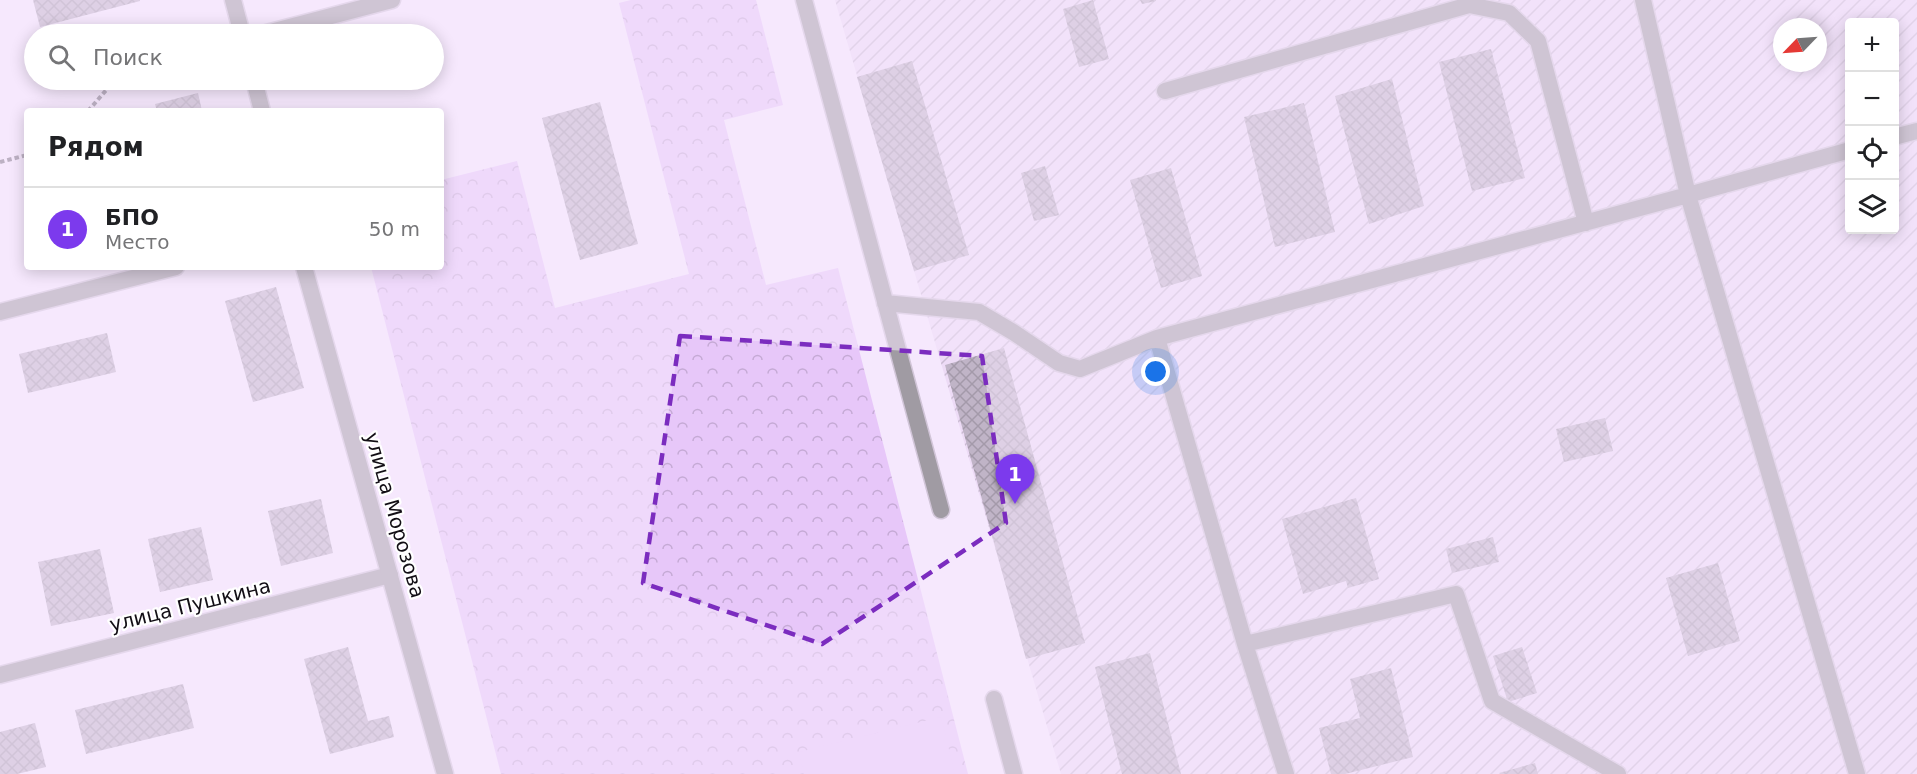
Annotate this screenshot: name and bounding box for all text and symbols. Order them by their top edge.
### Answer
north arrow [1773,18,1827,72]
map controls [1845,18,1899,234]
button: + [1845,18,1899,72]
search box [24,24,444,90]
icon: search [45,41,78,74]
text: Поиск [93,45,163,70]
button: − [1845,72,1899,126]
button: locate [1845,126,1899,180]
text: Рядом [48,132,144,162]
button: layers [1845,180,1899,234]
text: БПО [105,205,159,230]
text: 1 [61,217,74,241]
text: 50 m [369,217,420,241]
text: Место [105,230,169,254]
your location [1141,357,1170,386]
street label: улица Морозова [360,429,430,601]
pin: 1 [996,454,1034,504]
street label: улица Пушкина [107,573,273,637]

